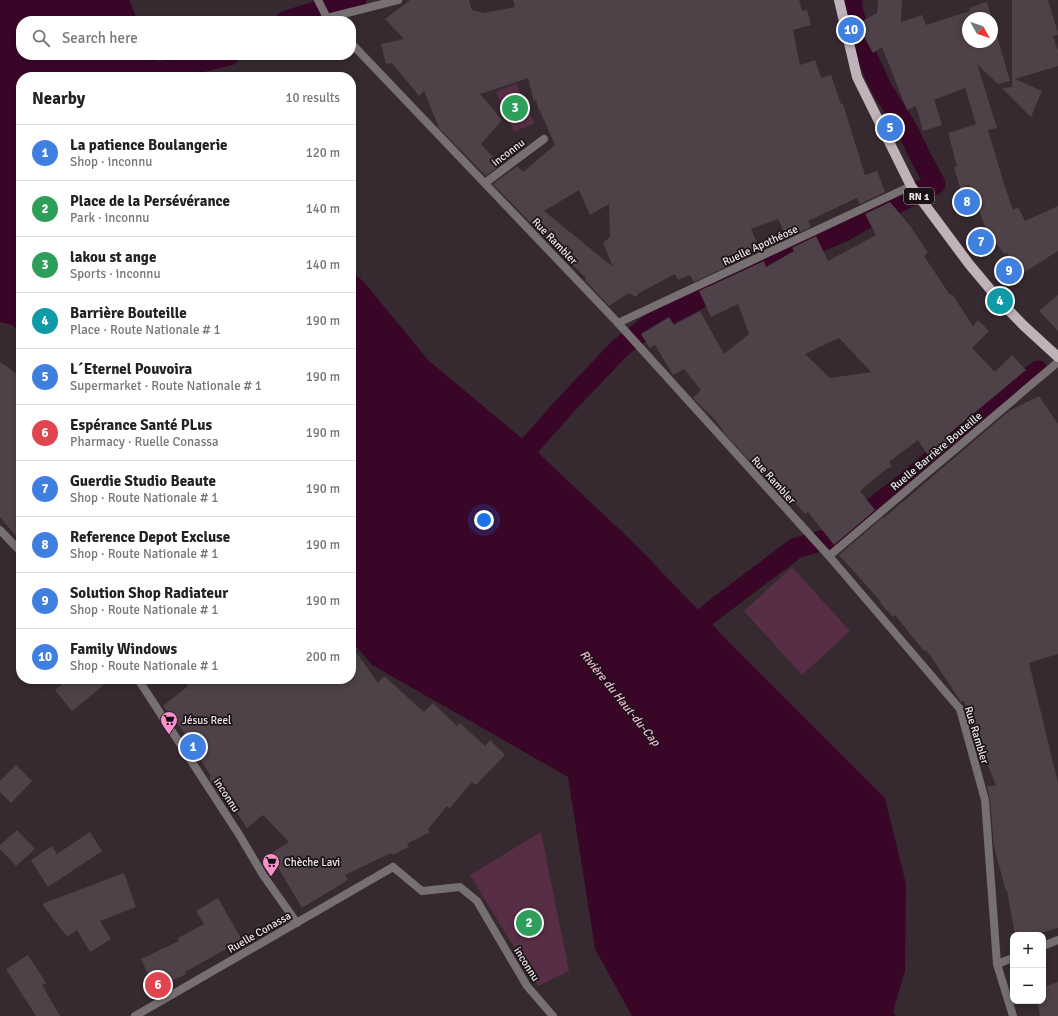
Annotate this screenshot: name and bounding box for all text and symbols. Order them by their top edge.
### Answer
north arrow [962,12,998,48]
pin: 10 [838,15,864,45]
search box [16,16,356,60]
icon: search [30,27,52,49]
text: Search here [62,29,138,47]
text: Nearby [32,88,85,109]
text: 10 results [285,90,340,106]
pin: 3 [502,93,528,123]
pin: 5 [877,113,903,143]
text: La patience Boulangerie [70,136,228,154]
street label: inconnu [489,136,527,169]
text: 1 [41,145,49,161]
text: 120 m [306,145,340,161]
text: Shop · inconnu [70,154,152,170]
pin: 8 [954,187,980,217]
road number: RN 1 [904,188,934,204]
text: Place de la Persévérance [70,192,230,210]
text: 2 [41,201,49,217]
text: 140 m [306,201,340,217]
text: Park · inconnu [70,210,149,226]
street label: Rue Rambler [529,215,580,267]
street label: Ruelle Apothéose [720,222,800,269]
pin: 7 [968,227,994,257]
text: lakou st ange [70,248,156,266]
pin: 9 [996,256,1022,286]
text: 3 [41,257,49,273]
text: 140 m [306,257,340,273]
text: Sports · inconnu [70,266,161,282]
pin: 4 [987,286,1013,316]
text: Barrière Bouteille [70,304,187,322]
text: 4 [41,313,49,329]
text: 190 m [306,313,340,329]
text: Place · Route Nationale # 1 [70,322,221,338]
text: L´Eternel Pouvoira [70,360,192,378]
text: 5 [41,369,49,385]
text: 190 m [306,369,340,385]
text: Supermarket · Route Nationale # 1 [70,378,262,394]
street label: Ruelle Barrière Bouteille [888,409,985,493]
text: Espérance Santé PLus [70,416,212,434]
text: 6 [41,425,49,441]
text: 190 m [306,425,340,441]
text: Pharmacy · Ruelle Conassa [70,434,219,450]
street label: Rue Rambler [749,454,798,507]
text: Guerdie Studio Beaute [70,472,216,490]
text: 7 [41,481,49,497]
text: 190 m [306,481,340,497]
text: Shop · Route Nationale # 1 [70,490,218,506]
your location [474,510,494,530]
text: Reference Depot Excluse [70,528,230,546]
text: 8 [41,537,49,553]
text: 190 m [306,537,340,553]
text: Shop · Route Nationale # 1 [70,546,218,562]
text: Solution Shop Radiateur [70,584,228,602]
text: 9 [41,593,49,609]
text: 190 m [306,593,340,609]
text: Shop · Route Nationale # 1 [70,602,218,618]
text: Family Windows [70,640,177,658]
water label: Rivière du Haut-du-Cap [576,647,663,750]
text: 10 [38,649,52,665]
text: 200 m [306,649,340,665]
text: Shop · Route Nationale # 1 [70,658,218,674]
street label: Rue Rambler [962,705,991,766]
supermarket icon: Jésus Reel [159,710,179,735]
place label: Jésus Reel [182,714,231,727]
pin: 1 [180,732,206,762]
street label: inconnu [211,776,242,815]
supermarket icon: Chèche Lavi [261,852,281,877]
place label: Chèche Lavi [284,856,340,869]
pin: 2 [516,908,542,938]
street label: Ruelle Conassa [225,909,294,956]
map controls [1010,932,1046,1004]
button: + [1010,932,1046,968]
street label: inconnu [511,945,542,984]
button: − [1010,968,1046,1004]
pin: 6 [145,970,171,1000]

